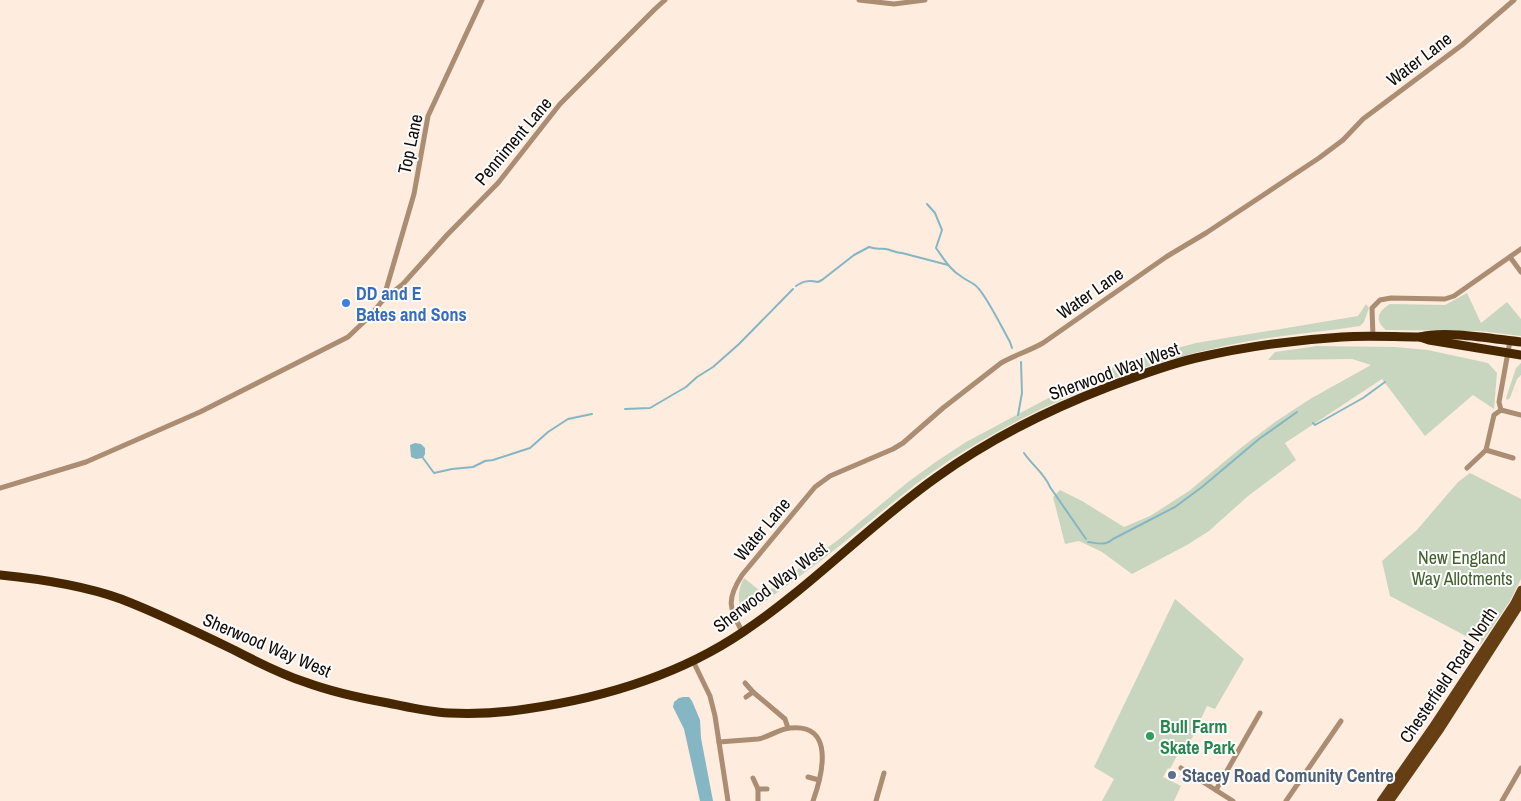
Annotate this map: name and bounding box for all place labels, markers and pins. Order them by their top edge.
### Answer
place label: DD and E Bates and Sons [356,281,467,327]
marker: DD and E Bates and Sons [340,297,352,309]
place label: Bull Farm Skate Park [1160,714,1236,760]
marker: Bull Farm Skate Park [1144,730,1156,742]
place label: Stacey Road Comunity Centre [1182,763,1394,788]
marker: Stacey Road Comunity Centre [1166,769,1178,781]

